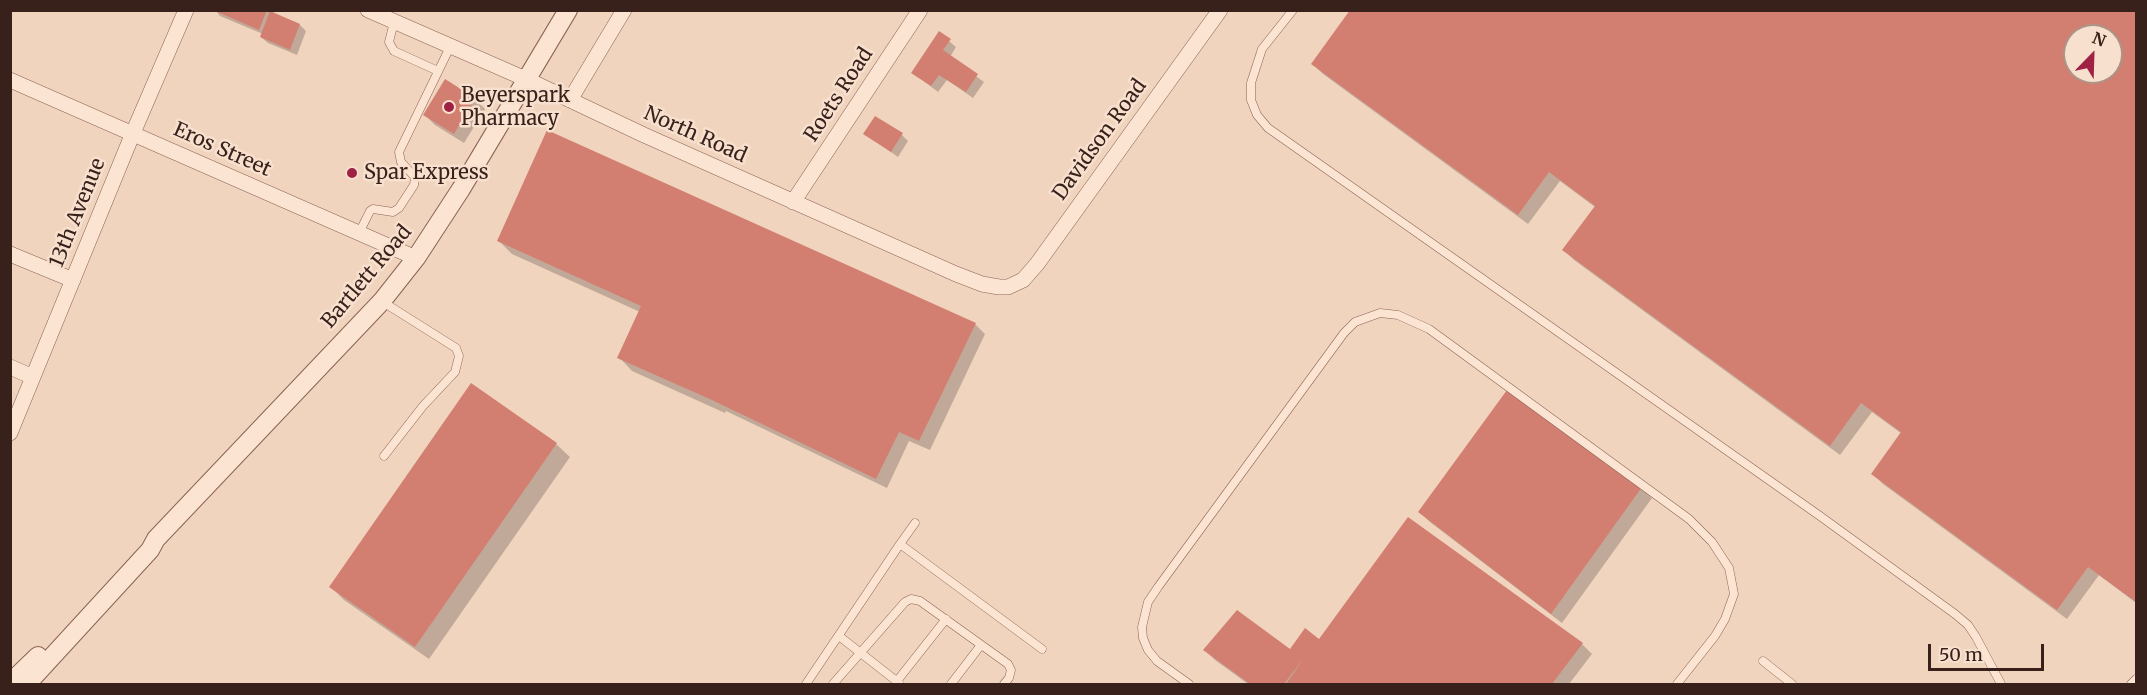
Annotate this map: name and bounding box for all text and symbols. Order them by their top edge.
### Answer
north arrow [2063,24,2123,84]
text: N [2090,28,2109,51]
street label: Roets Road [800,43,878,147]
street label: Davidson Road [1048,75,1152,205]
place label: Beyerspark Pharmacy [461,84,570,131]
marker: Beyerspark Pharmacy [442,100,456,114]
street label: North Road [640,102,750,168]
street label: Eros Street [169,118,275,182]
street label: 13th Avenue [45,155,111,271]
place label: Spar Express [364,161,489,185]
marker: Spar Express [345,166,359,180]
street label: Bartlett Road [317,221,417,333]
scale bar [1931,632,2046,670]
text: 50 m [1939,643,1983,666]

